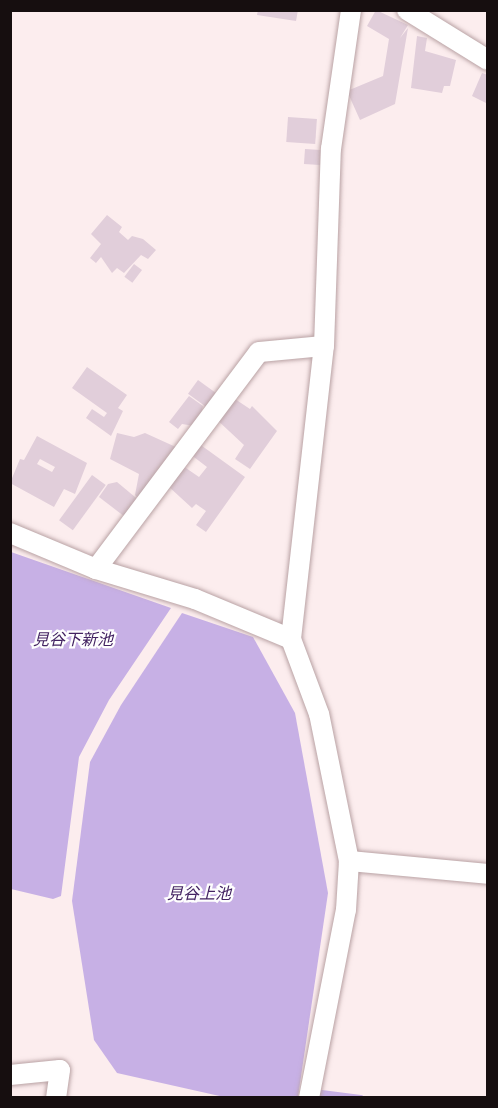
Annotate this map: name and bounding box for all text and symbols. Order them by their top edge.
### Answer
water label: 見谷下新池 [33,630,113,650]
water label: 見谷上池 [167,884,231,904]

